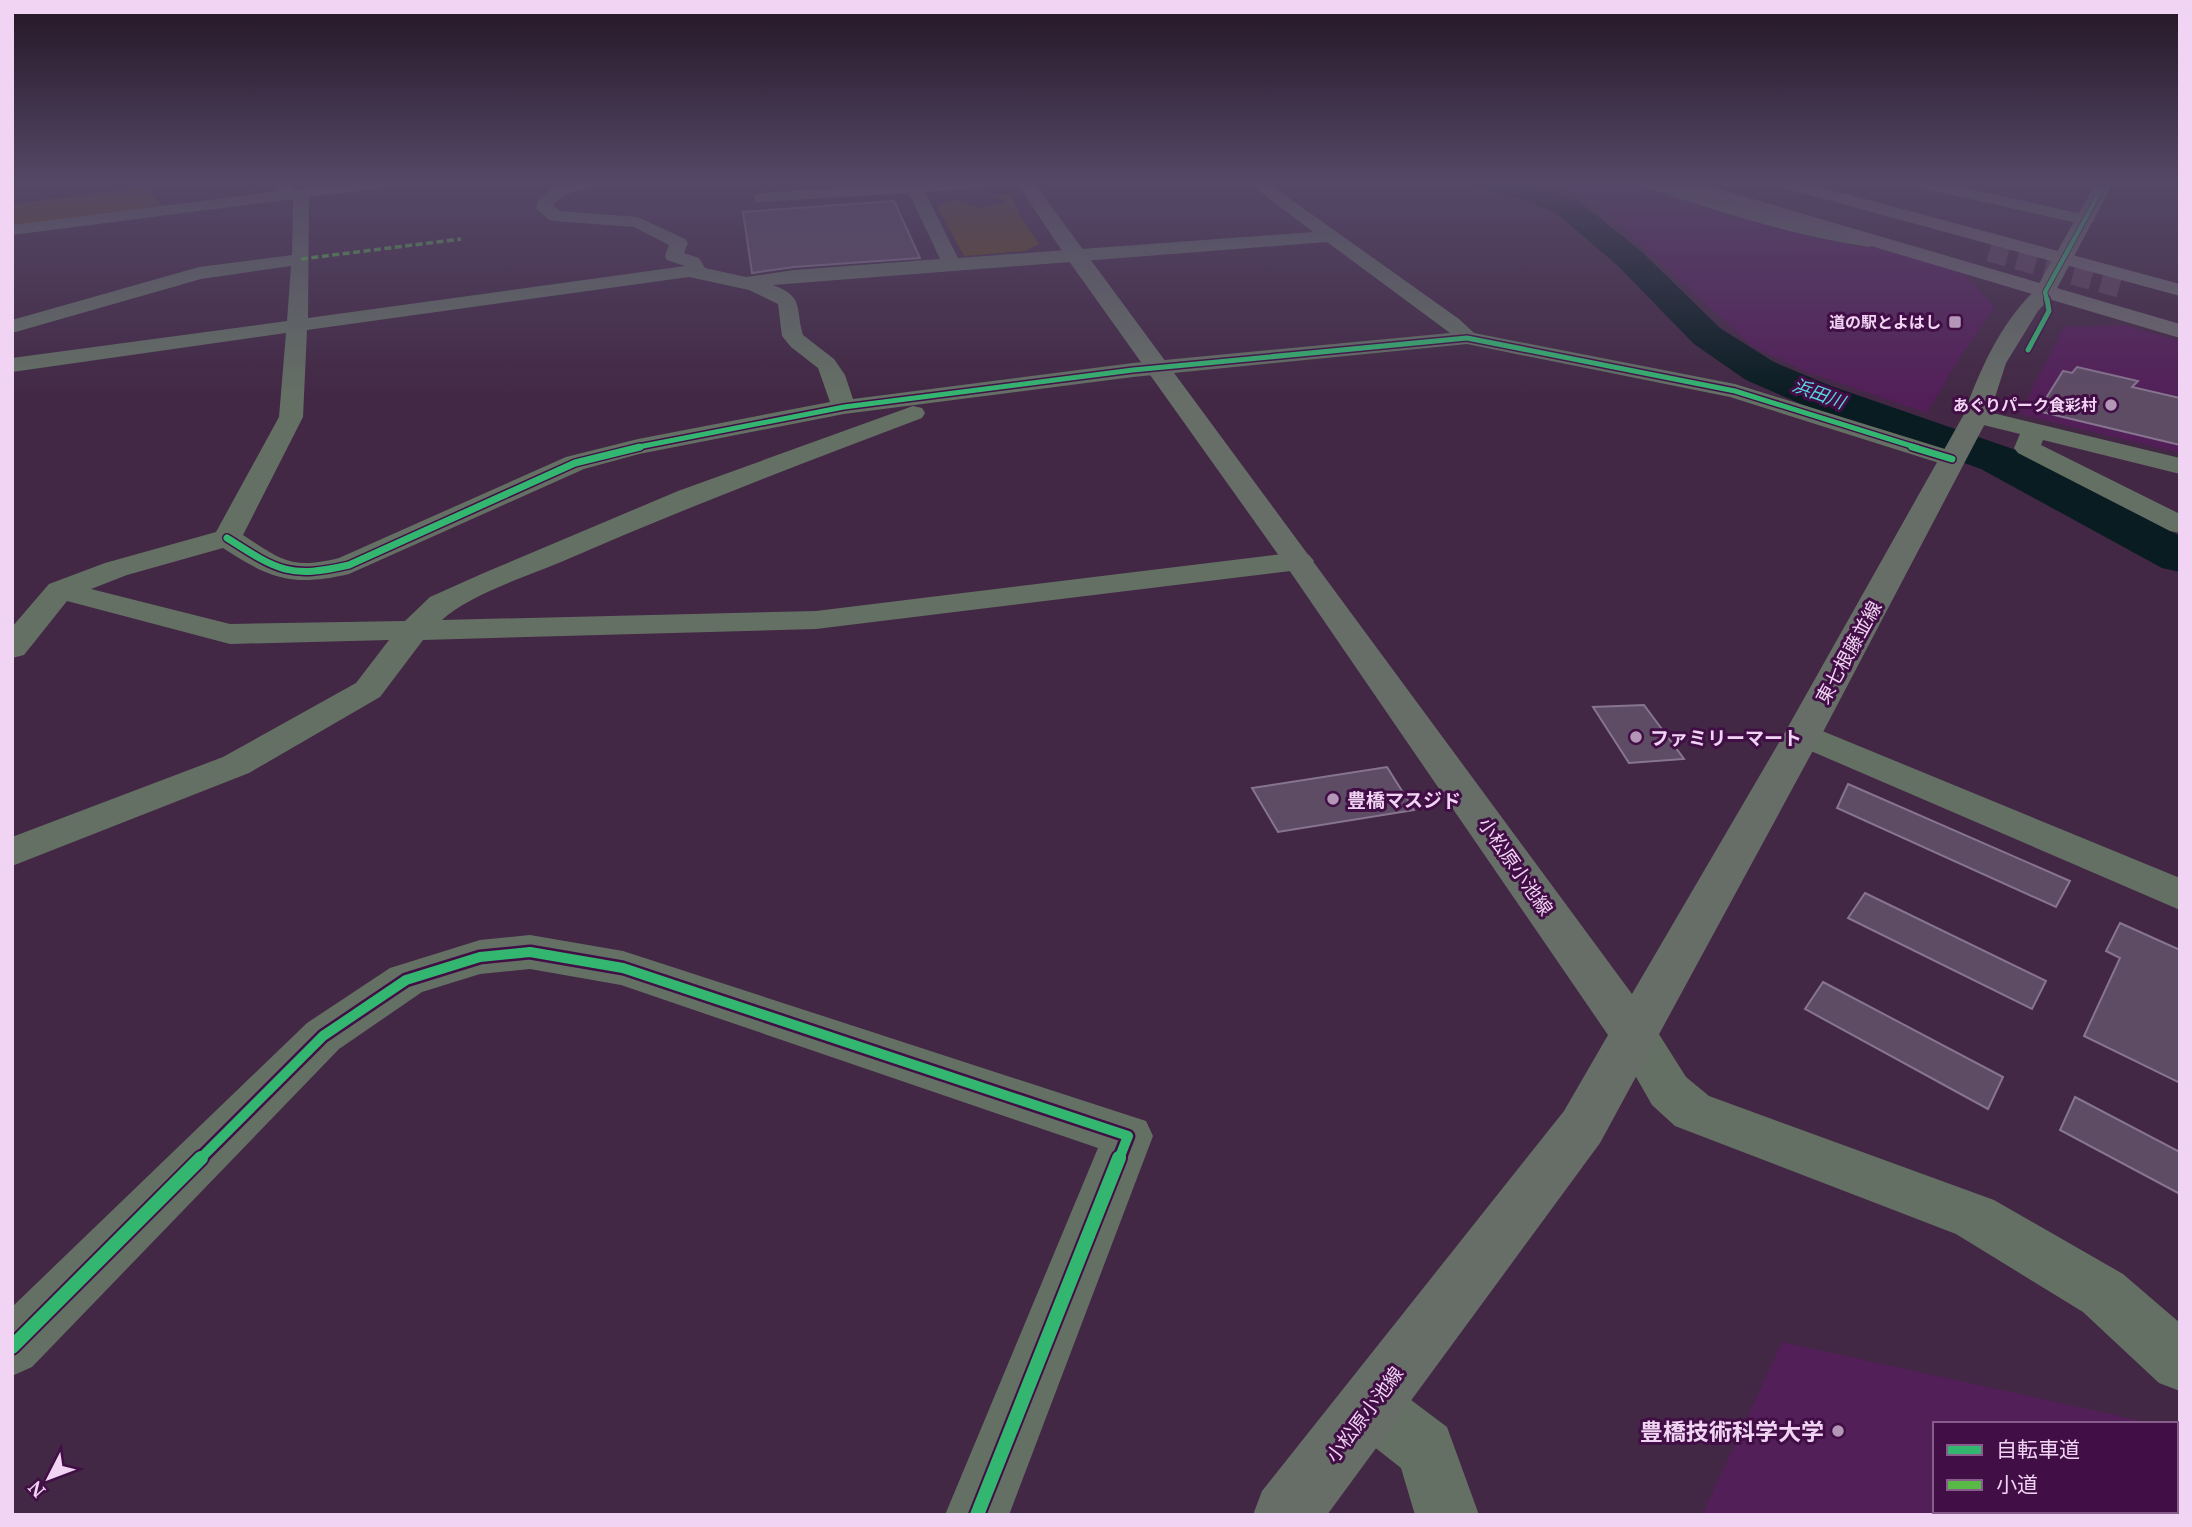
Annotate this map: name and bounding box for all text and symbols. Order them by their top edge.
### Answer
place label: 道の駅とよはし [1829,311,1941,333]
marker: 道の駅とよはし [1947,314,1963,330]
water label: 浜田川 [1790,372,1850,414]
place label: あぐりパーク食彩村 [1953,394,2097,416]
marker: あぐりパーク食彩村 [2103,397,2119,413]
street label: 東七根藤並線 [1809,596,1887,708]
place label: ファミリーマート [1650,725,1802,750]
marker: ファミリーマート [1628,729,1644,745]
place label: 豊橋マスジド [1347,787,1461,812]
marker: 豊橋マスジド [1325,791,1341,807]
street label: 小松原小池線 [1473,812,1559,920]
street label: 小松原小池線 [1320,1361,1408,1467]
place label: 豊橋技術科学大学 [1640,1416,1824,1447]
legend [1933,1422,2178,1513]
marker: 豊橋技術科学大学 [1830,1423,1846,1439]
text: 自転車道 [1996,1435,2080,1463]
north arrow [14,1443,84,1513]
text: 小道 [1996,1470,2038,1498]
text: N [21,1476,50,1503]

